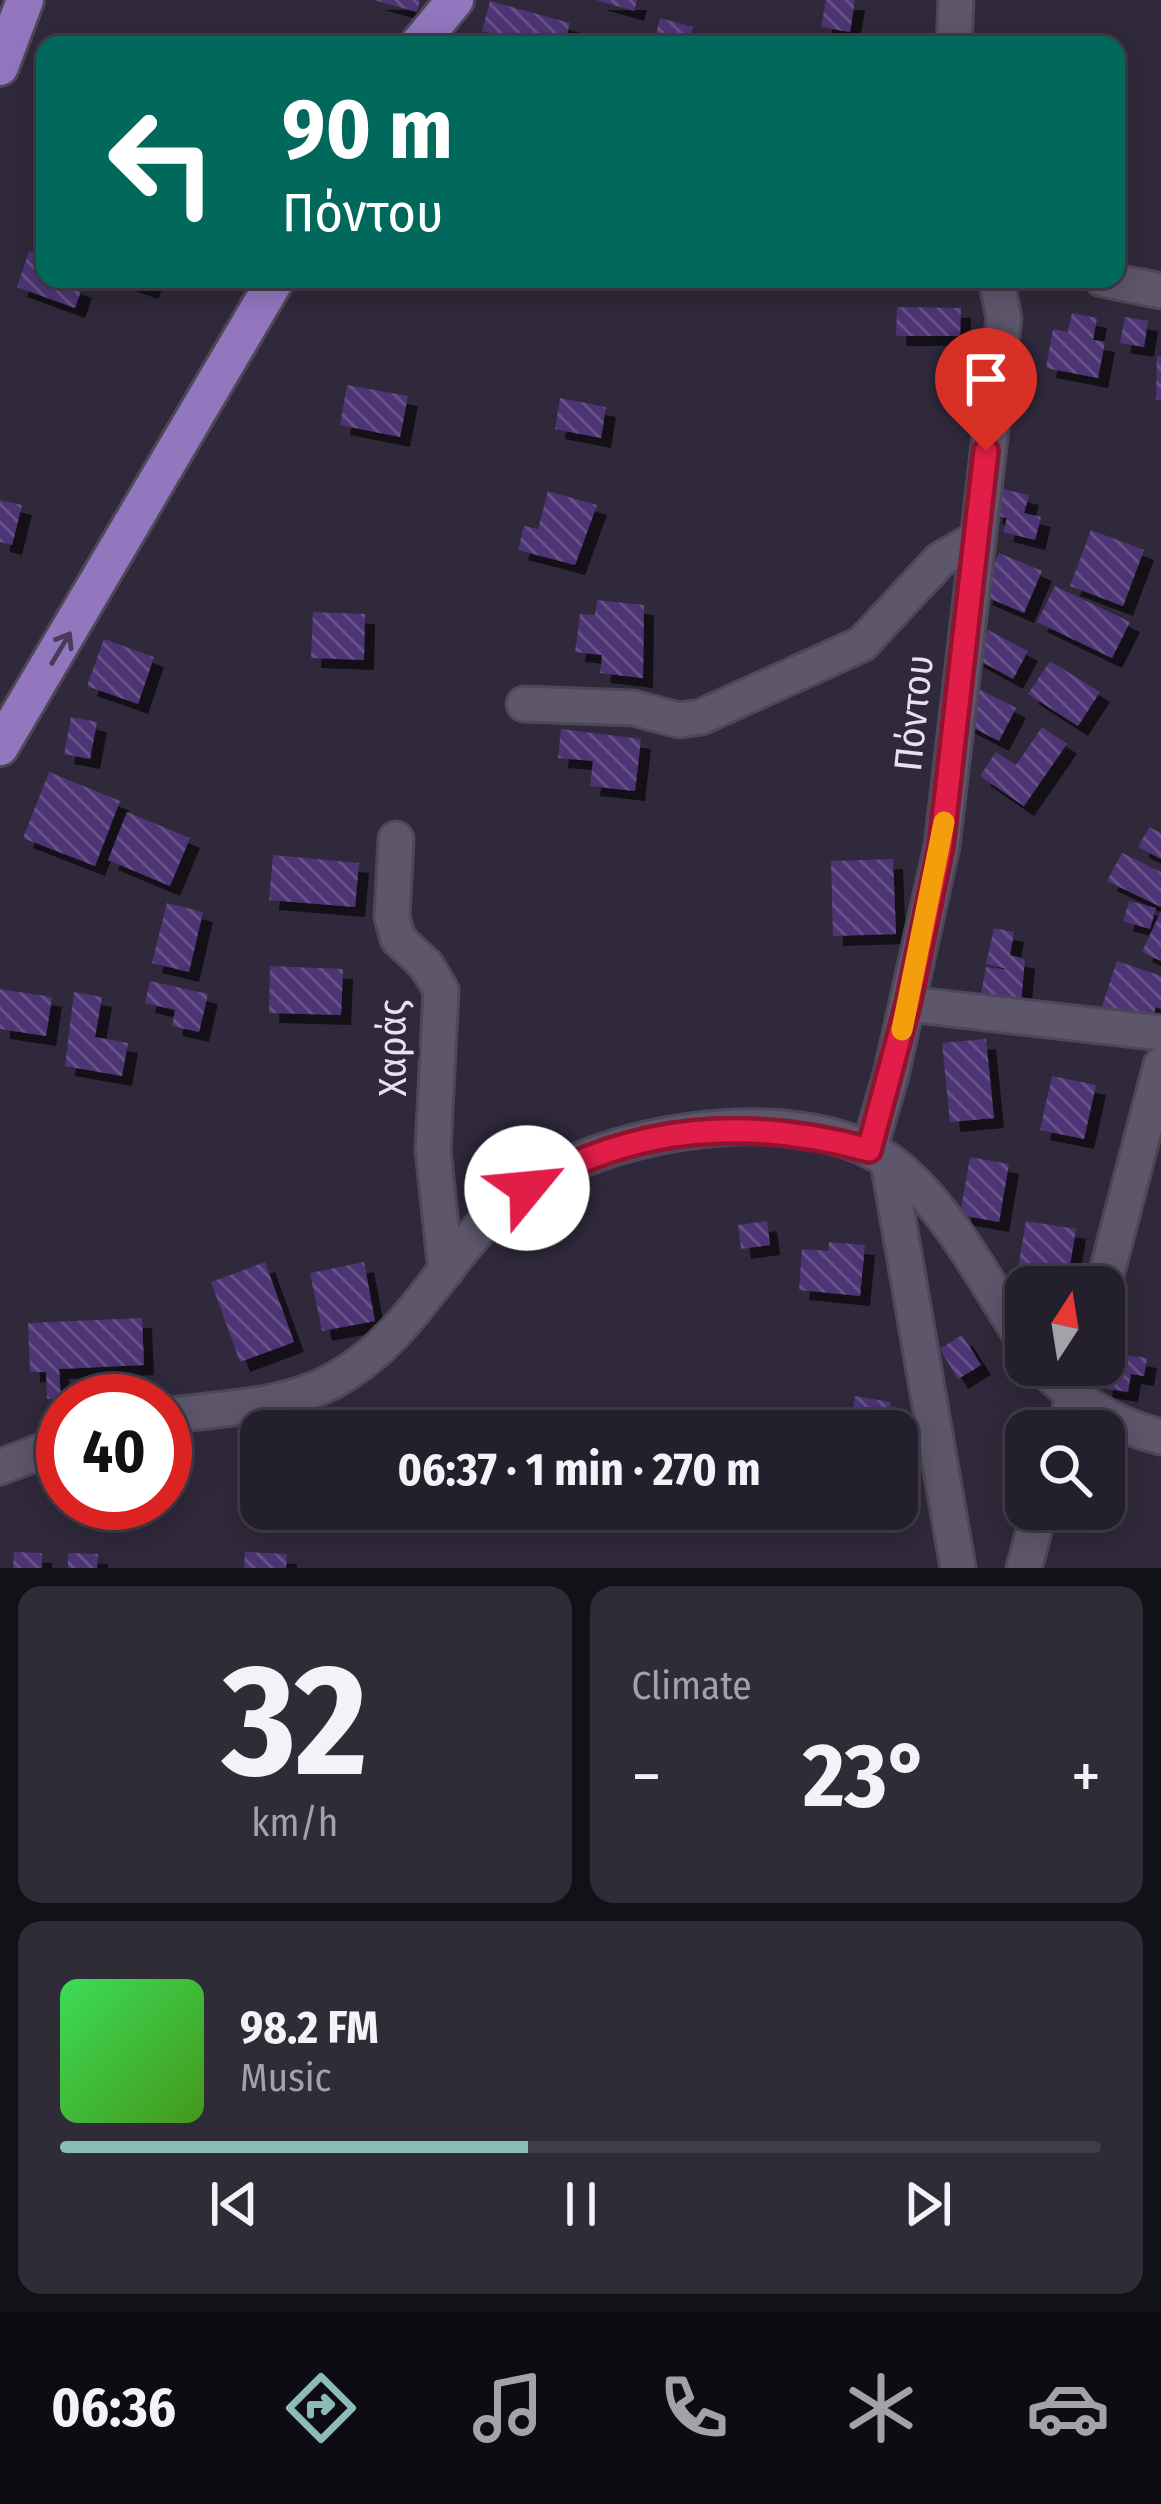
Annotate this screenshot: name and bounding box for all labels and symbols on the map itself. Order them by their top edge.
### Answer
pin [935,328,1037,451]
one-way arrow [50,631,74,665]
street label: Πόντου [885,653,943,773]
street label: Χαράς [370,1000,416,1096]
position arrow [464,1125,590,1251]
north arrow [1005,1266,1125,1386]
speed limit sign: 40 [36,1374,192,1530]

